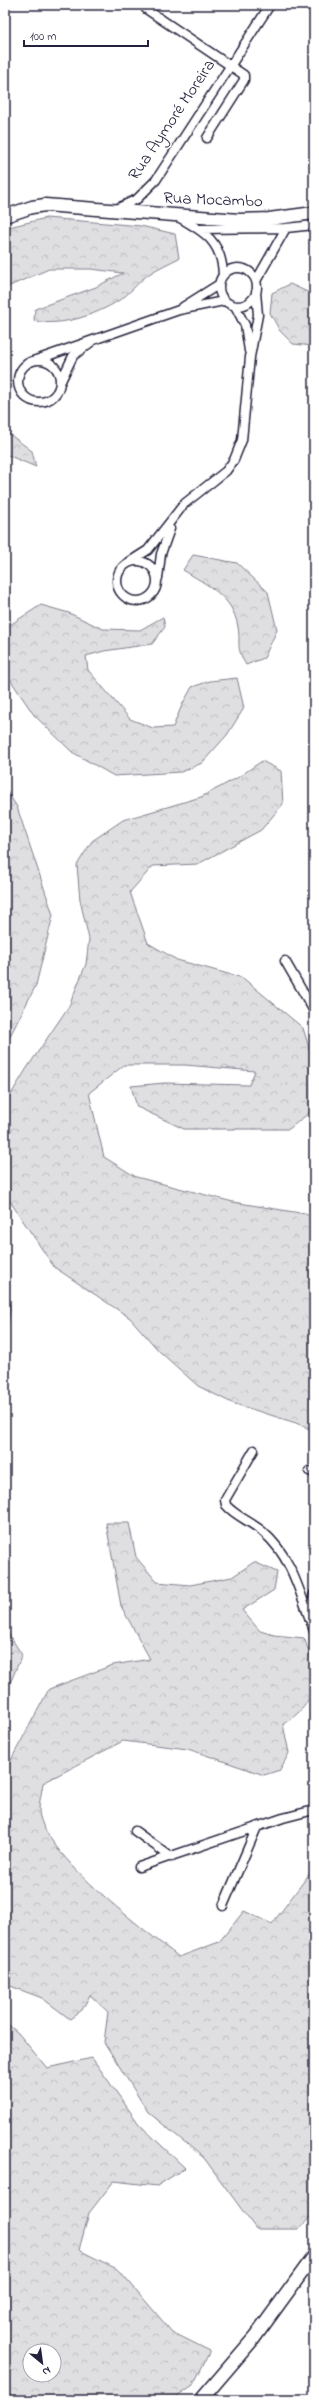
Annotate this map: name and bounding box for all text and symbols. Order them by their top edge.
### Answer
scale bar [24,22,148,48]
text: 100 m [30,28,57,46]
street label: Rua Aymoré Moreira [122,54,223,186]
street label: Rua Mocambo [163,186,263,214]
north arrow [22,2343,62,2383]
text: N [39,2362,53,2380]

